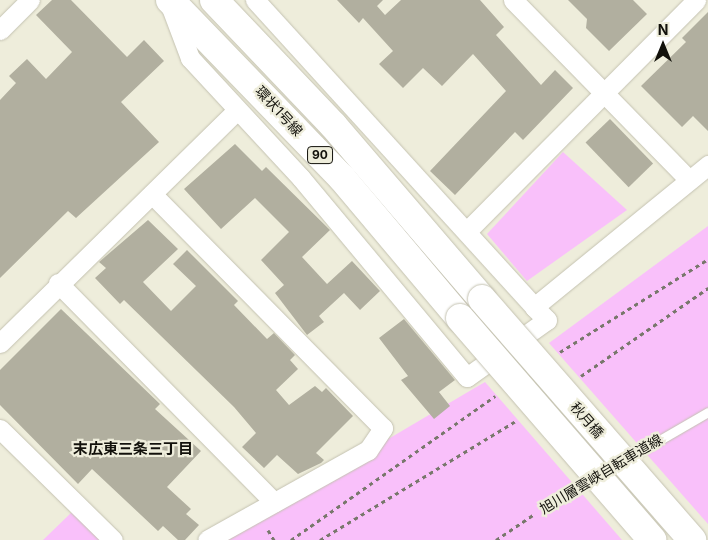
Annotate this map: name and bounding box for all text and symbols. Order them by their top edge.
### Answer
north arrow [638,20,688,70]
text: N [658,21,668,38]
street label: 環状1号線 [252,83,306,139]
road number: 90 [306,146,334,164]
street label: 秋月橋 [567,399,607,441]
street label: 旭川層雲峡自転車道線 [537,431,665,517]
district label: 末広東三条三丁目 [73,440,193,458]

